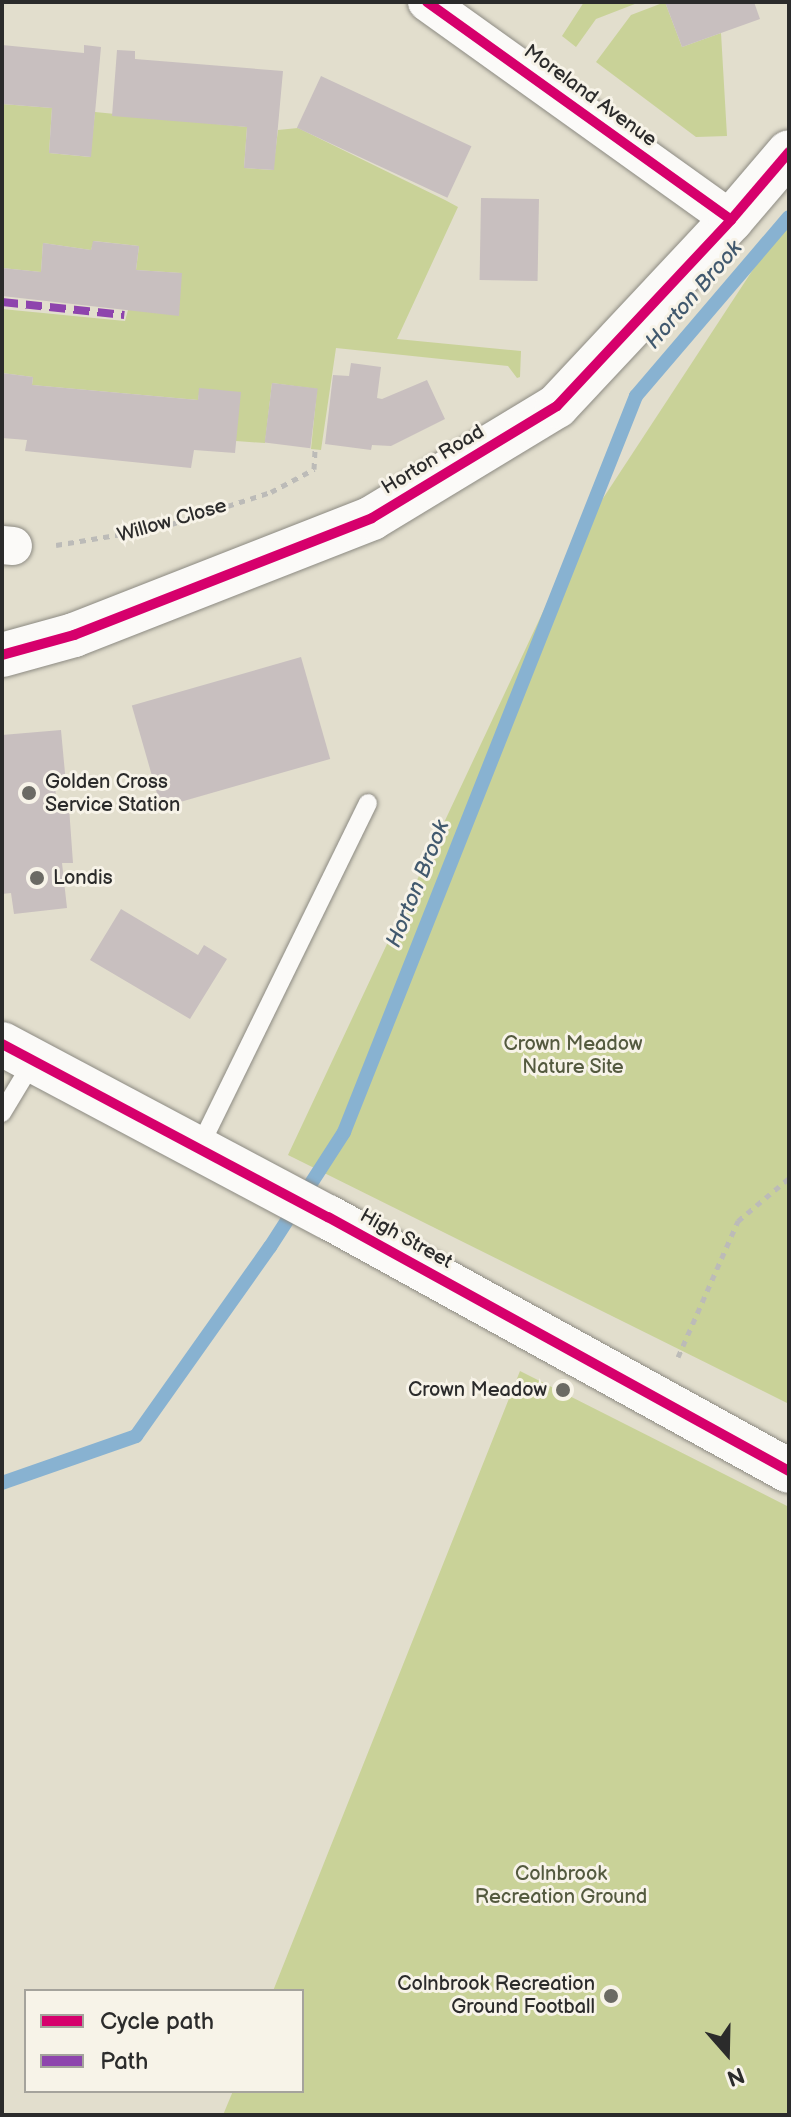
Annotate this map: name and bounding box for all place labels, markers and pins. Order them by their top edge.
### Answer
place label: Golden Cross Service Station [45,770,181,817]
marker: Golden Cross Service Station [20,784,38,802]
place label: Londis [53,866,113,890]
marker: Londis [28,869,46,887]
place label: Crown Meadow [408,1378,547,1402]
marker: Crown Meadow [554,1381,572,1399]
place label: Colnbrook Recreation Ground Football [397,1972,595,2019]
marker: Colnbrook Recreation Ground Football [602,1987,620,2005]

